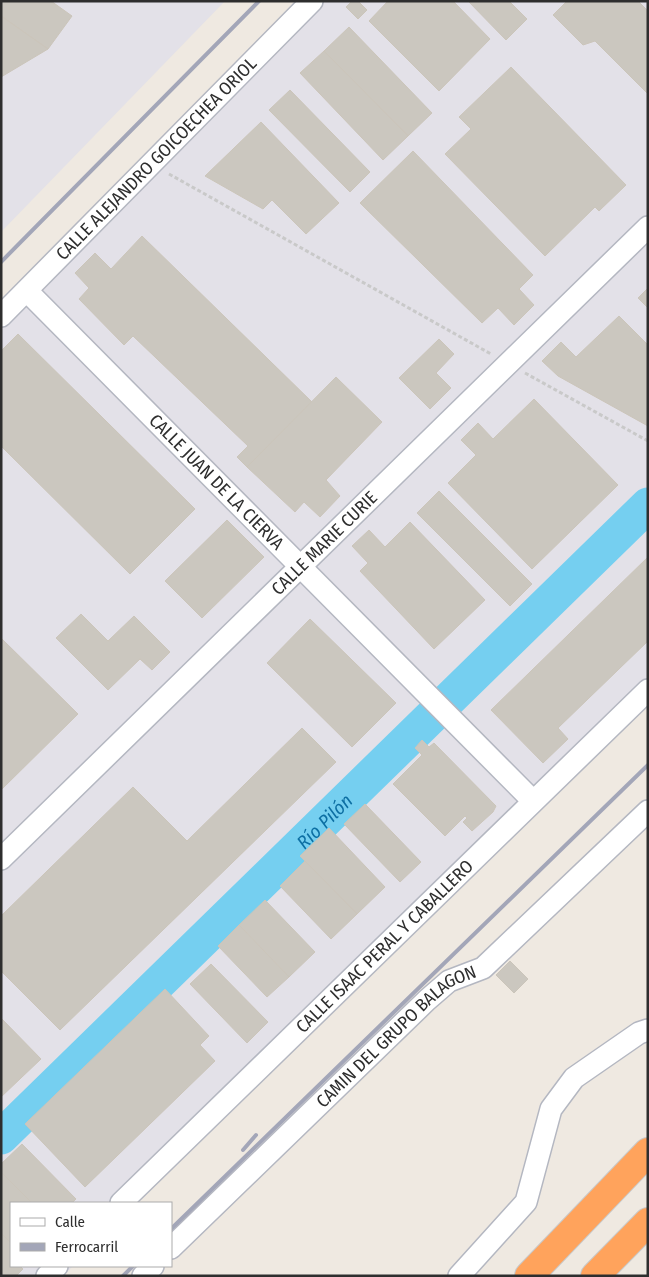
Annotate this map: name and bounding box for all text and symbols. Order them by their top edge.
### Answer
street label: CALLE ALEJANDRO GOICOECHEA ORIOL [51,53,261,265]
street label: CALLE JUAN DE LA CIERVA [144,409,289,555]
street label: CALLE MARIE CURIE [267,487,382,600]
water label: Río Pilón [292,789,357,853]
street label: CALLE ISAAC PERAL Y CABALLERO [291,855,478,1037]
street label: CAMIN DEL GRUPO BALAGON [312,961,479,1112]
legend [10,1202,172,1267]
text: Calle [55,1213,85,1231]
text: Ferrocarril [55,1238,118,1256]

